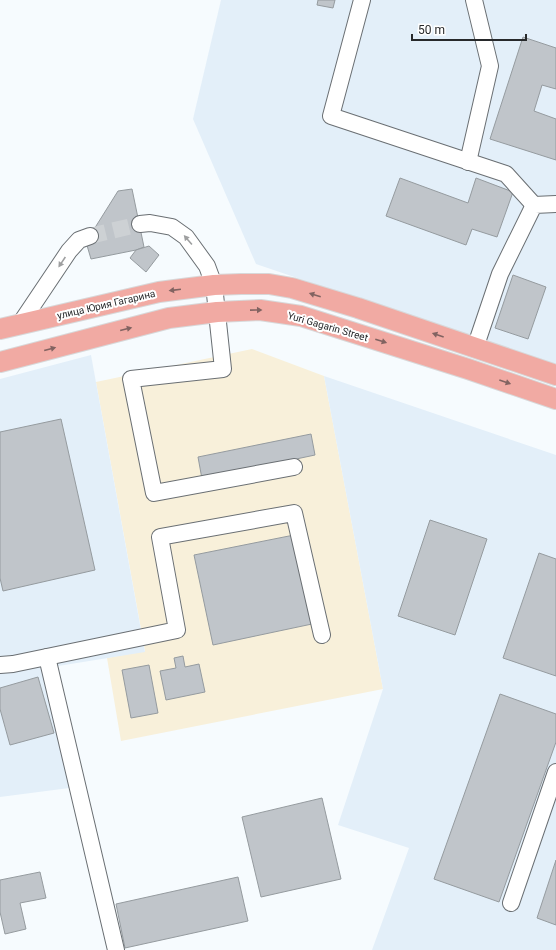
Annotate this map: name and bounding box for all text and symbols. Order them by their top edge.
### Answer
scale bar [412,16,526,42]
text: 50 m [418,23,445,37]
one-way arrow [183,235,192,245]
one-way arrow [58,256,66,267]
one-way arrow [169,287,181,293]
street label: улица Юрия Гагарина [56,288,156,321]
one-way arrow [309,292,321,298]
one-way arrow [250,307,263,313]
street label: Yuri Gagarin Street [286,310,369,343]
one-way arrow [121,326,133,332]
one-way arrow [432,332,444,338]
one-way arrow [376,338,388,344]
one-way arrow [45,346,57,352]
one-way arrow [499,379,511,385]

